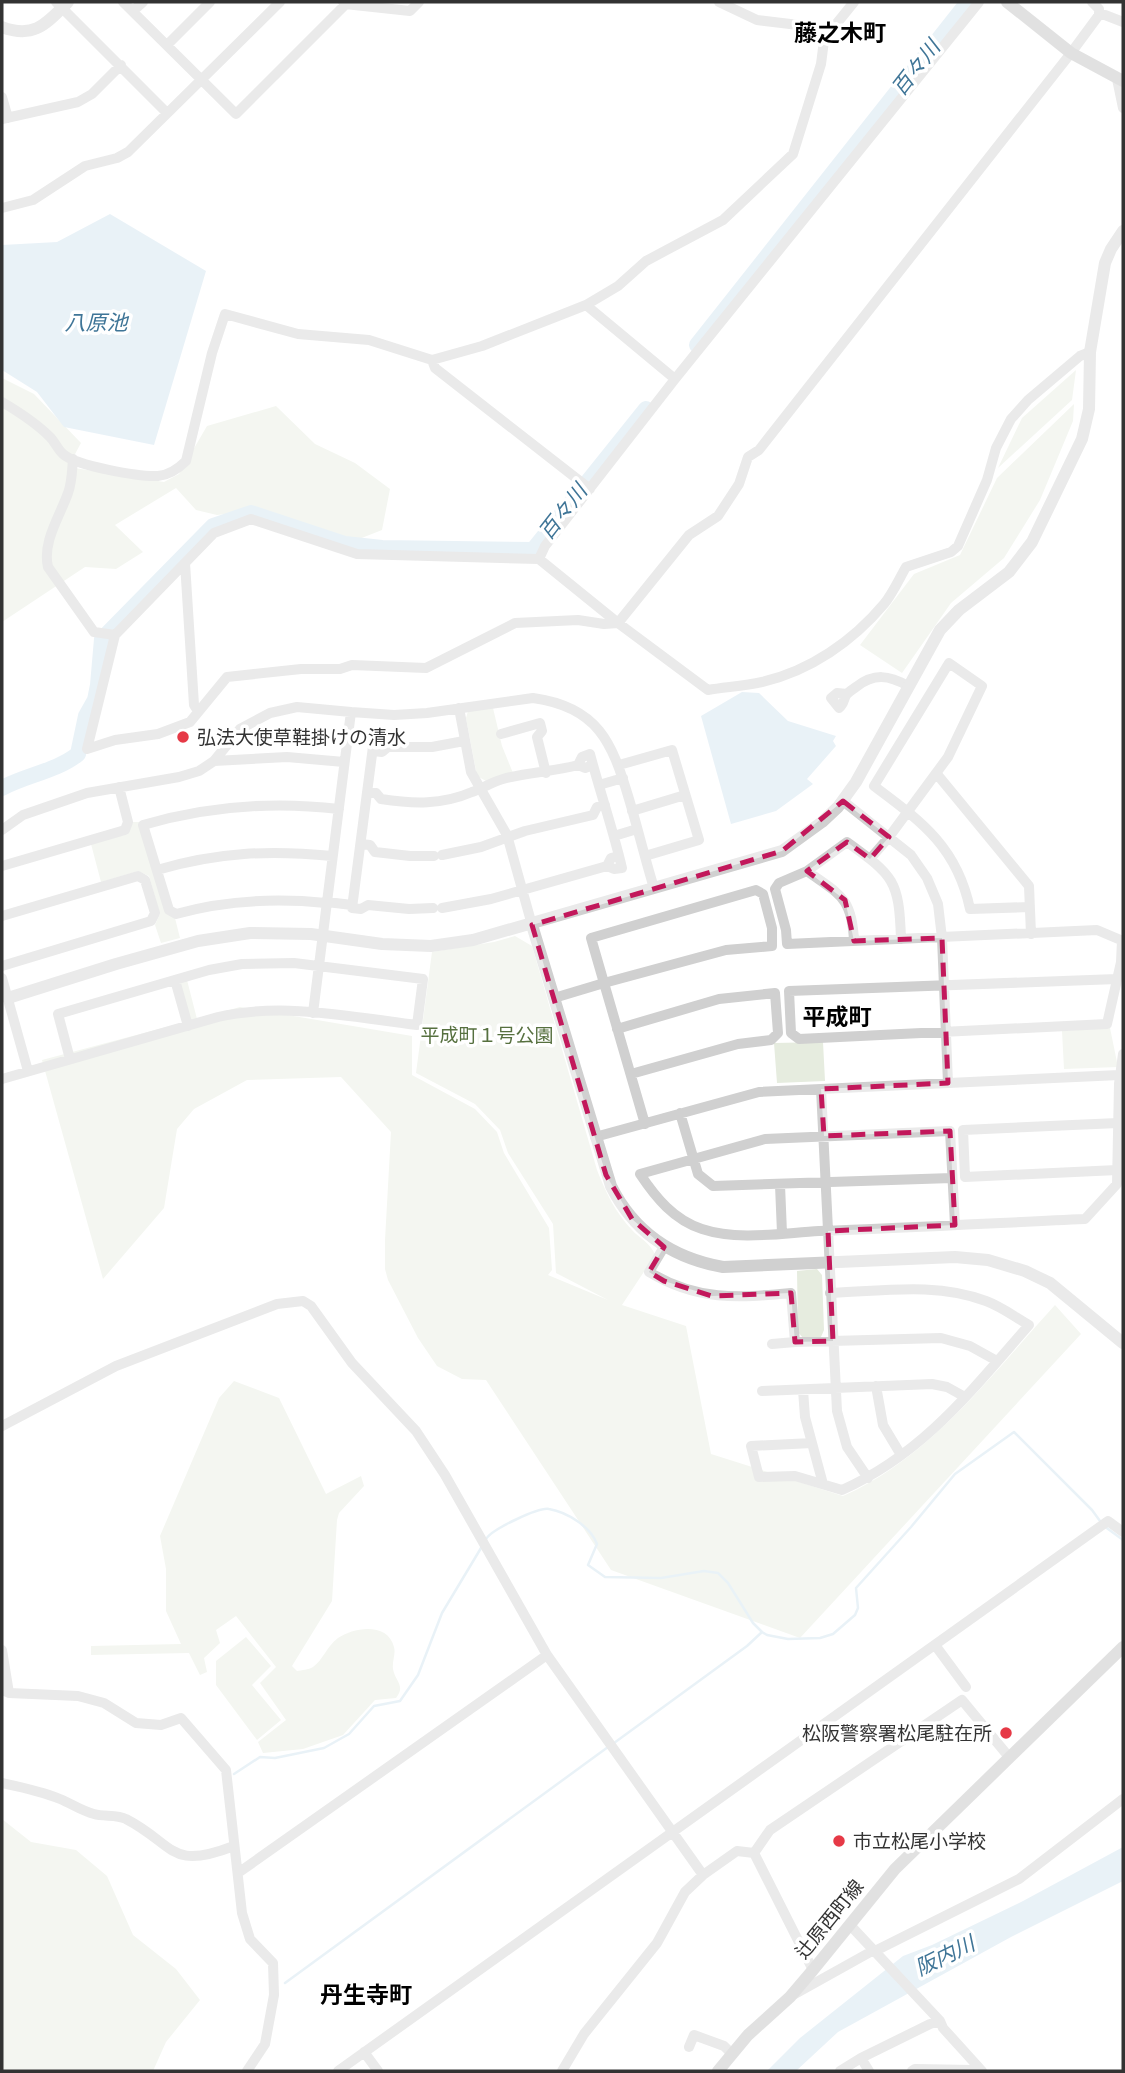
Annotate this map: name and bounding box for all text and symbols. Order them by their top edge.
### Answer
district label: 藤之木町 [794,20,886,45]
water label: 百々川 [886,34,945,100]
water label: 八原池 [65,310,129,334]
water label: 百々川 [533,478,592,544]
place label: 弘法大使草鞋掛けの清水 [197,726,406,748]
marker: 弘法大使草鞋掛けの清水 [175,729,191,745]
district label: 平成町 [803,1004,872,1029]
park label: 平成町１号公園 [420,1024,554,1046]
place label: 松阪警察署松尾駐在所 [802,1722,992,1744]
marker: 松阪警察署松尾駐在所 [998,1725,1014,1741]
place label: 市立松尾小学校 [853,1830,986,1852]
marker: 市立松尾小学校 [831,1833,847,1849]
street label: 辻原西町線 [791,1875,867,1963]
water label: 阪内川 [911,1930,980,1980]
district label: 丹生寺町 [320,1982,412,2007]

